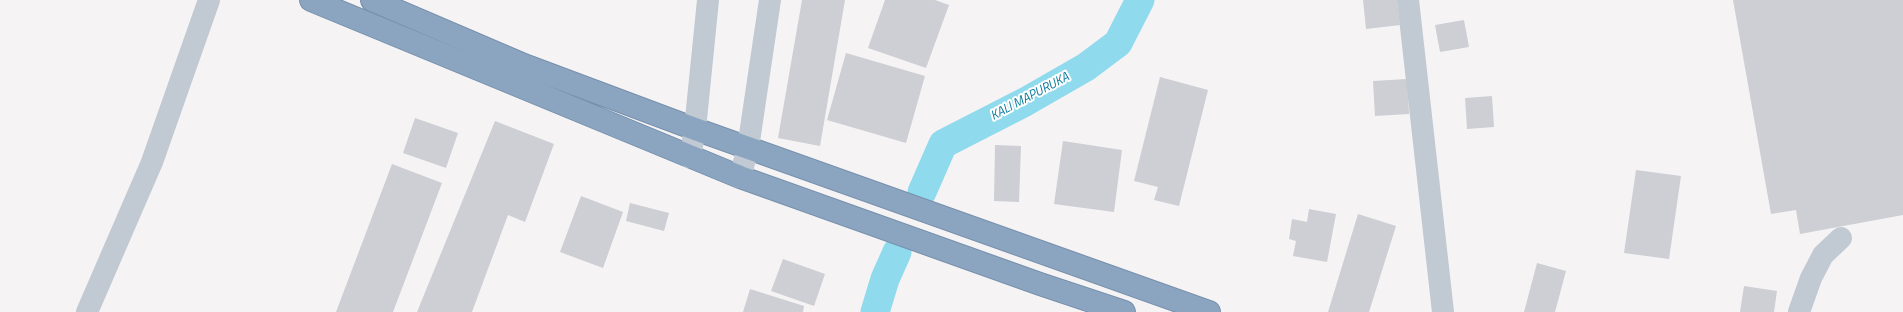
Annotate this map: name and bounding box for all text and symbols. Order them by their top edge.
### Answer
water label: KALI MAPURUKA [988,70,1072,124]

